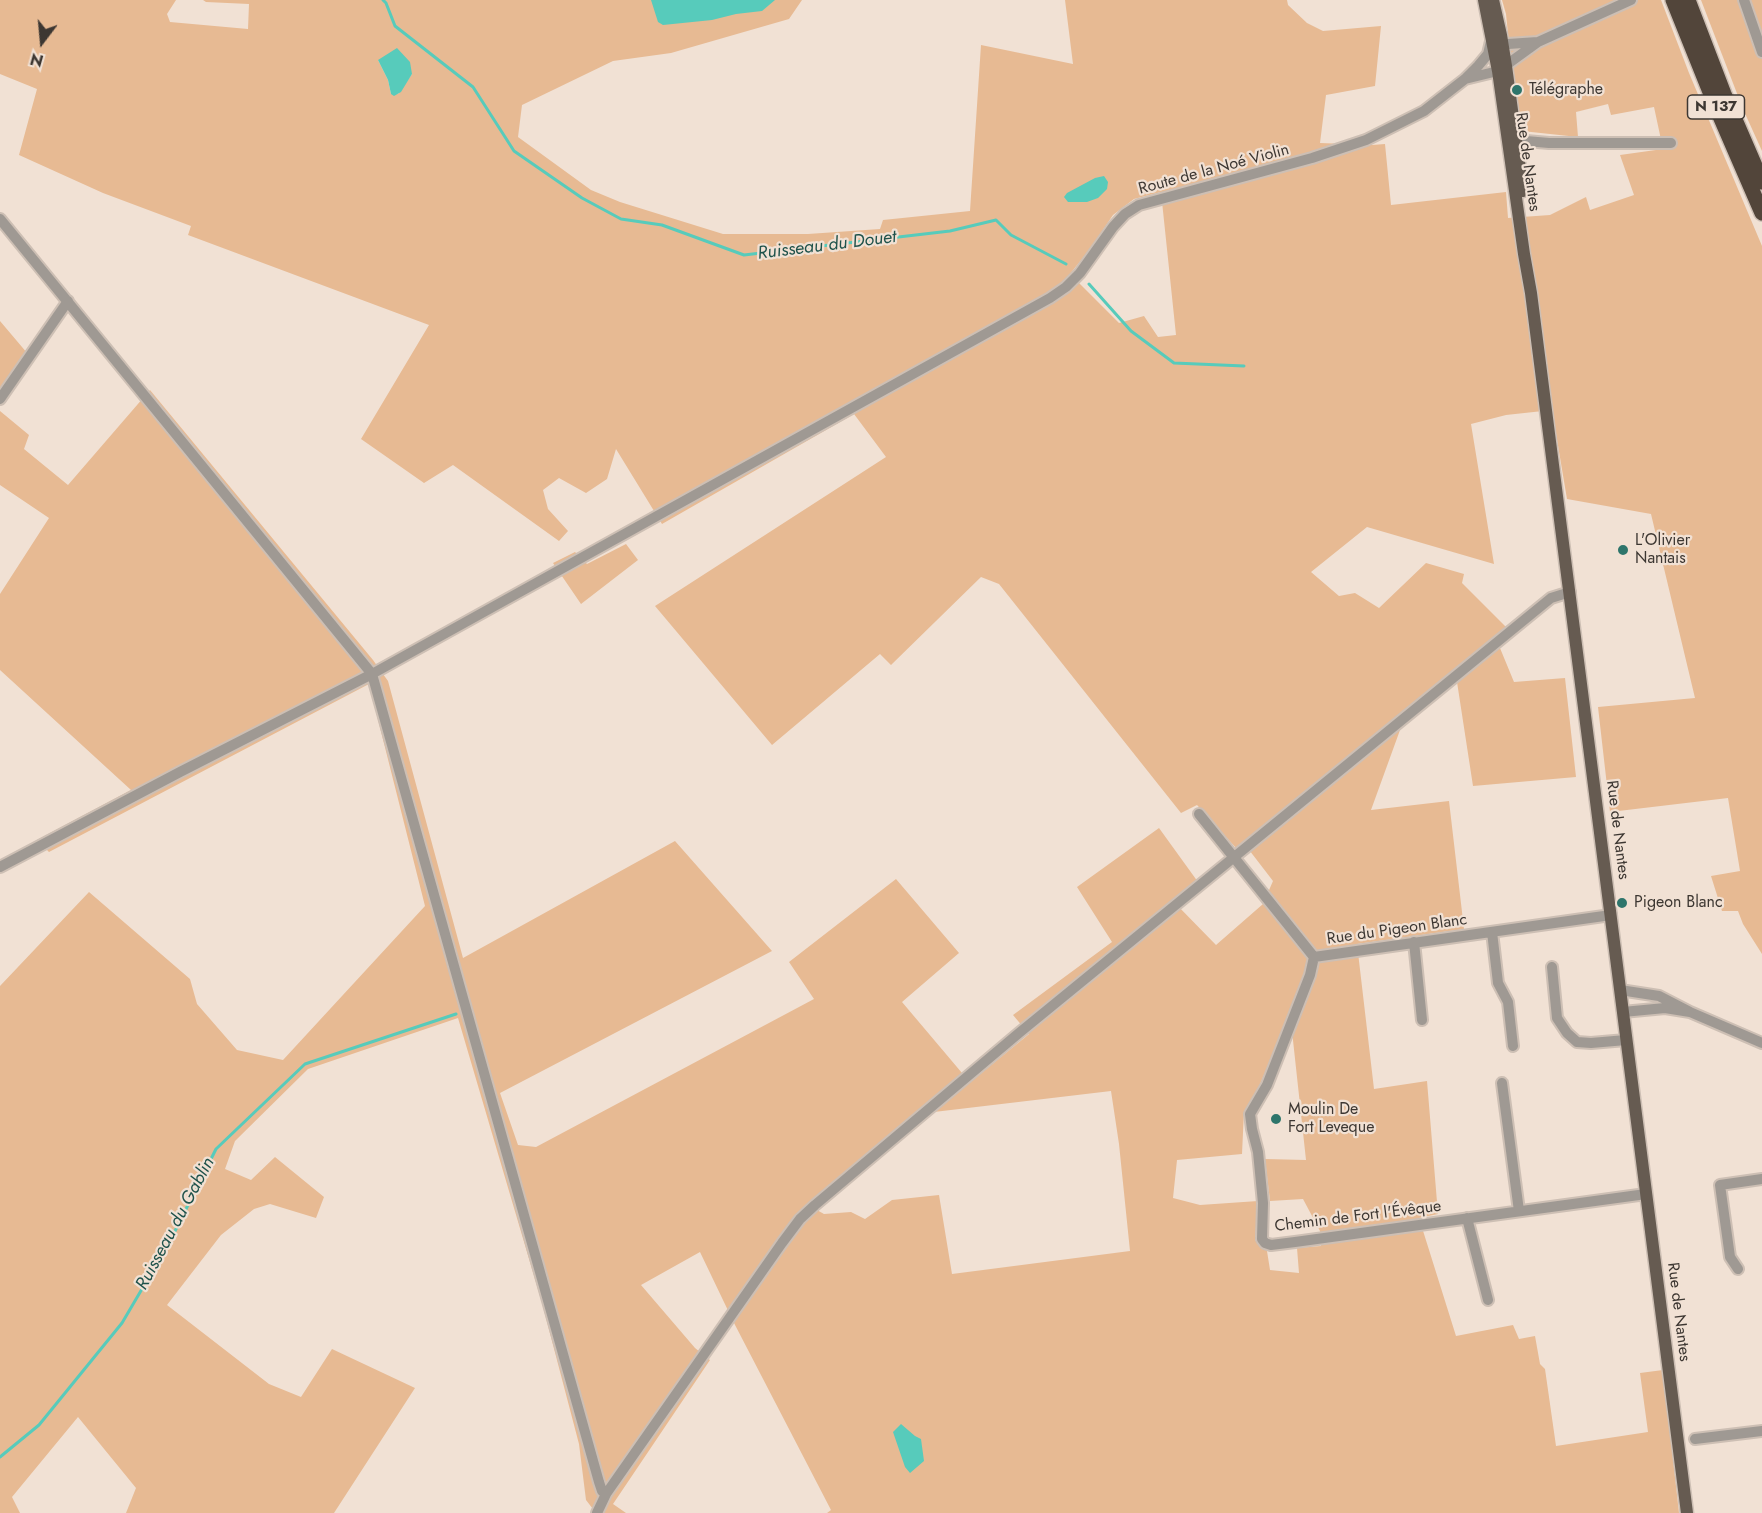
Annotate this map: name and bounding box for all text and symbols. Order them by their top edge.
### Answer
north arrow [12,12,72,72]
text: N [28,47,46,73]
place label: Télégraphe [1529,80,1603,100]
marker: Télégraphe [1510,83,1524,97]
road number: N 137 [1688,95,1744,119]
street label: Rue de Nantes [1511,111,1543,213]
street label: Route de la Noé Violin [1137,141,1291,199]
water label: Ruisseau du Douet [757,227,897,265]
place label: L'Olivier Nantais [1635,531,1690,569]
marker: L'Olivier Nantais [1616,543,1630,557]
street label: Rue de Nantes [1601,779,1633,881]
place label: Pigeon Blanc [1634,893,1723,913]
marker: Pigeon Blanc [1615,896,1629,910]
street label: Rue du Pigeon Blanc [1326,911,1468,949]
place label: Moulin De Fort Leveque [1288,1100,1374,1138]
marker: Moulin De Fort Leveque [1269,1112,1283,1126]
water label: Ruisseau du Gablin [132,1154,220,1294]
street label: Chemin de Fort l'Évêque [1274,1197,1442,1237]
street label: Rue de Nantes [1662,1261,1694,1363]

